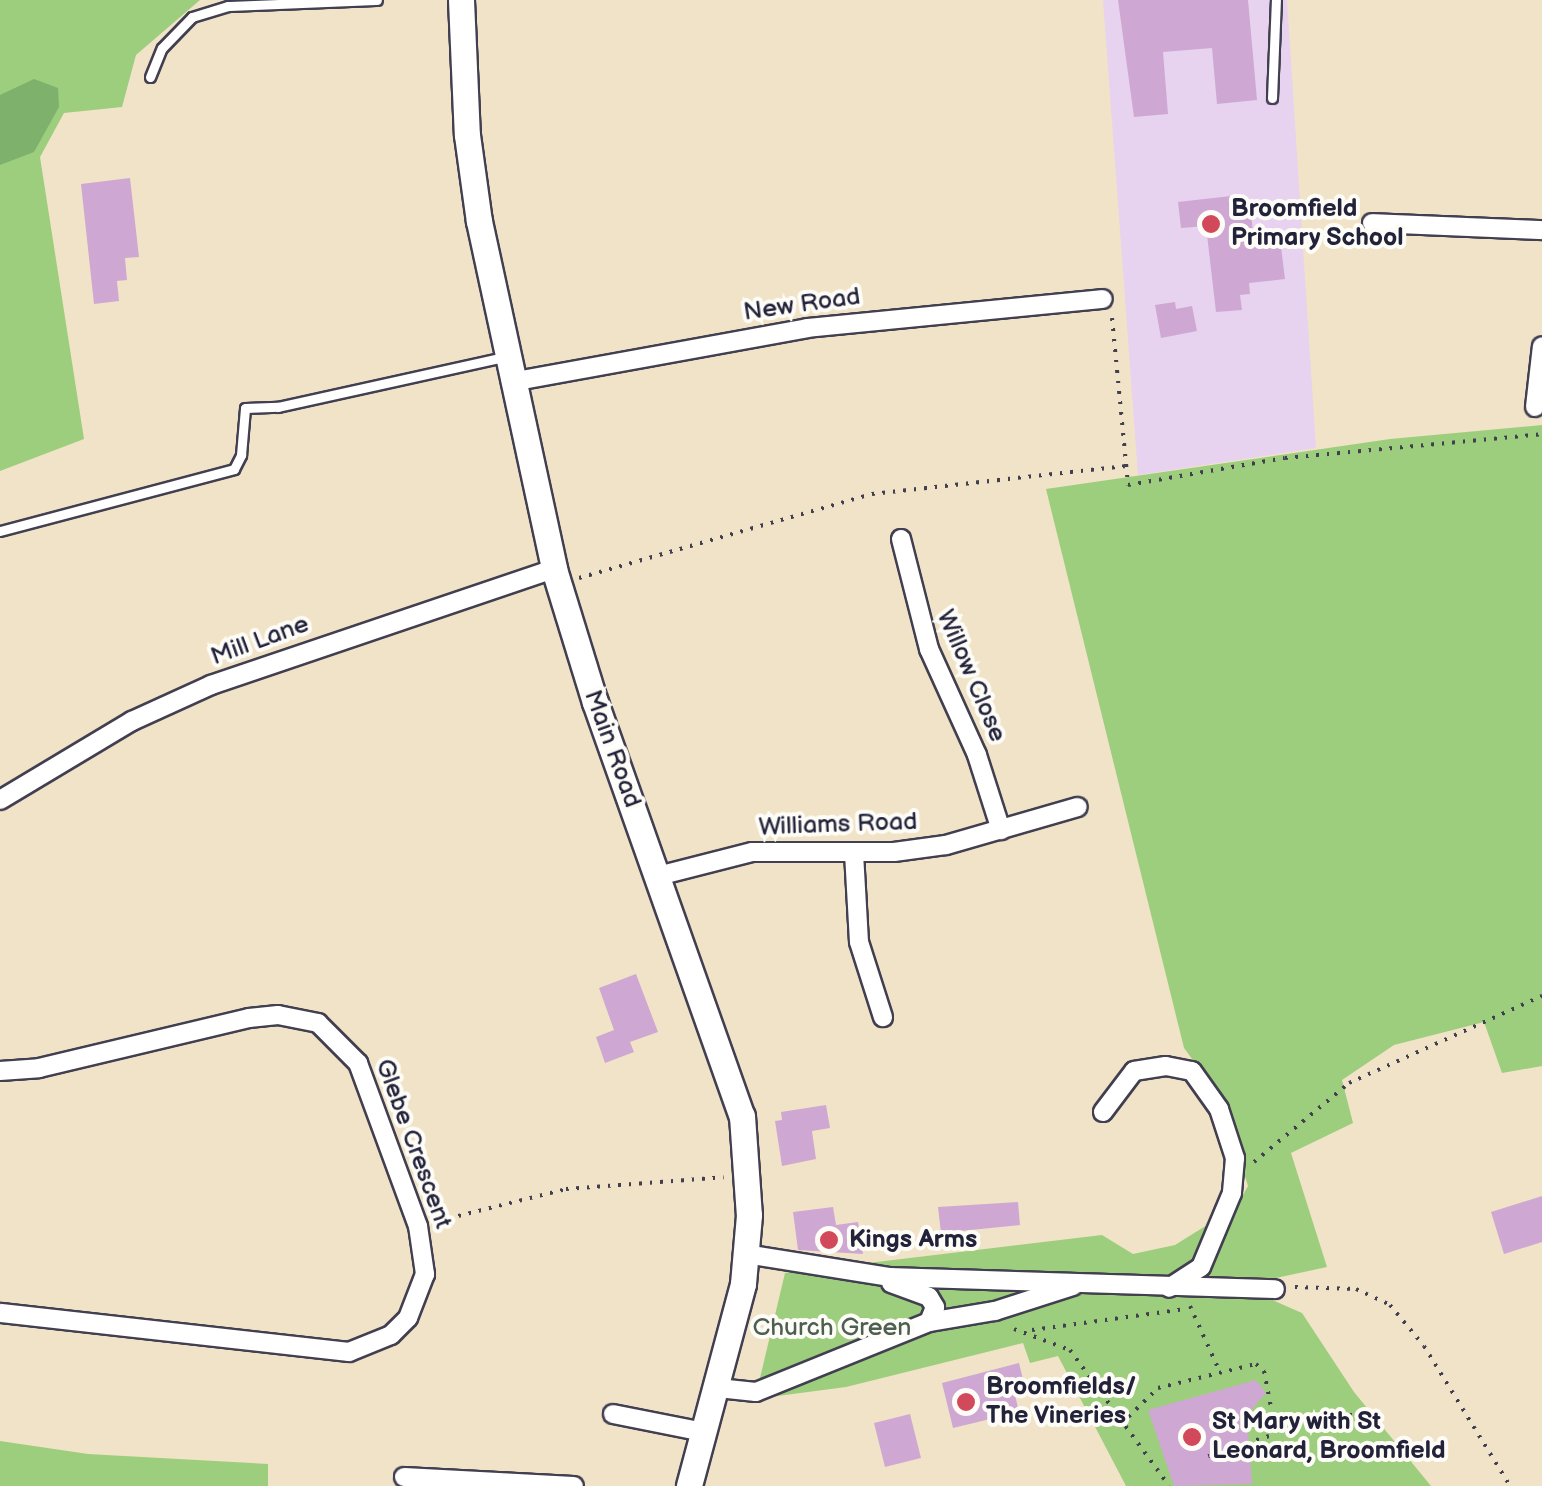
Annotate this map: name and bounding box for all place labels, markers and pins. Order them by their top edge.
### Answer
place label: Broomfield Primary School [1231,195,1404,254]
marker: Broomfield Primary School [1200,213,1222,235]
place label: Kings Arms [849,1225,977,1255]
marker: Kings Arms [818,1229,840,1251]
place label: Broomfields/ The Vineries [986,1373,1137,1432]
marker: Broomfields/ The Vineries [955,1391,977,1413]
place label: St Mary with St Leonard, Broomfield [1212,1408,1446,1467]
marker: St Mary with St Leonard, Broomfield [1181,1426,1203,1448]

